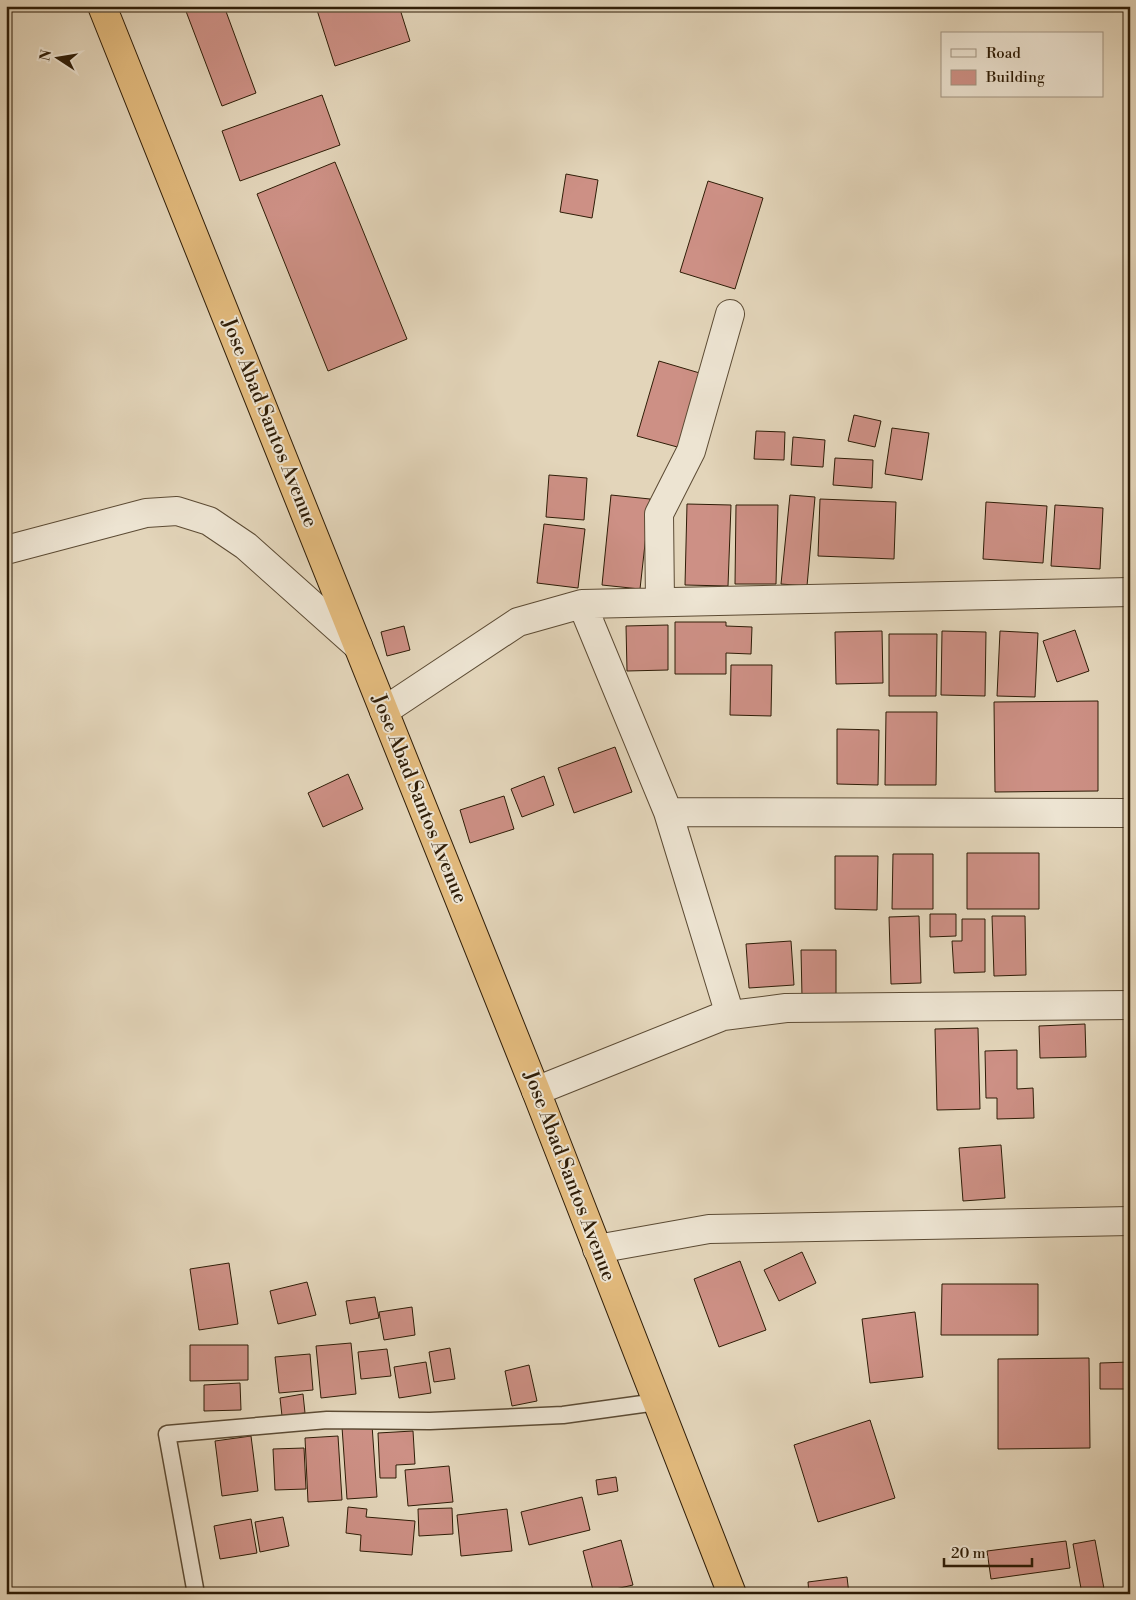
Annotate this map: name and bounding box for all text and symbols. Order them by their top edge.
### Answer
north arrow [32,32,82,82]
legend [941,32,1104,98]
text: Road [986,44,1021,63]
text: N [36,48,56,63]
text: Building [985,68,1045,87]
street label: Jose Abad Santos Avenue [215,314,322,531]
street label: Jose Abad Santos Avenue [365,690,472,907]
street label: Jose Abad Santos Avenue [517,1066,621,1285]
scale bar [944,1535,1031,1567]
text: 20 m [951,1544,986,1563]

